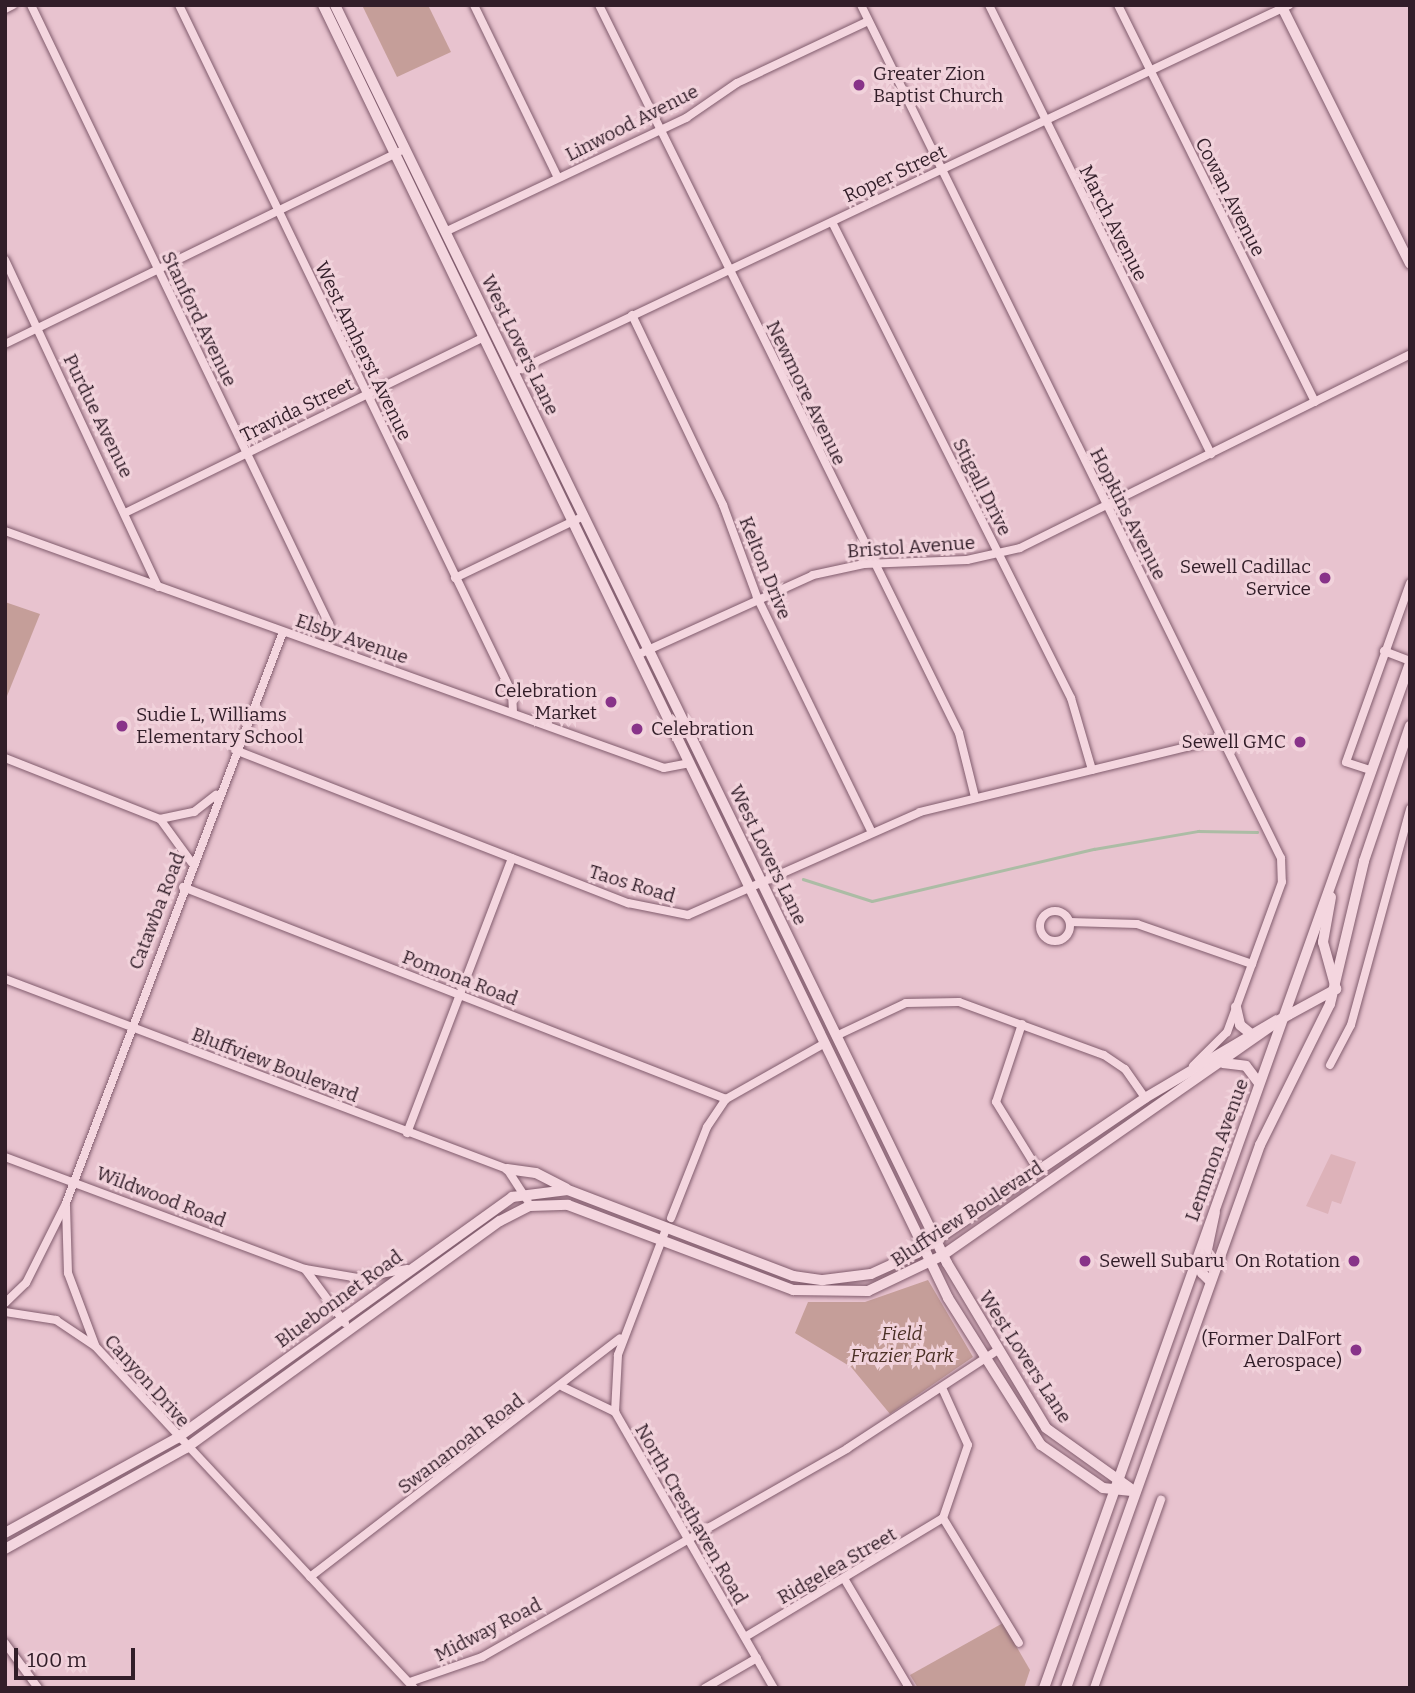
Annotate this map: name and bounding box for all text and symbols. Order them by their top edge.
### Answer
place label: Greater Zion Baptist Church [873,63,1003,107]
marker: Greater Zion Baptist Church [851,77,867,93]
street label: Linwood Avenue [562,80,702,166]
street label: Cowan Avenue [1190,134,1270,260]
street label: Roper Street [840,140,950,208]
street label: March Avenue [1074,161,1152,285]
street label: Stanford Avenue [156,248,242,390]
street label: West Amherst Avenue [310,258,416,444]
street label: West Lovers Lane [476,271,564,419]
street label: Newmore Avenue [761,317,851,469]
street label: Purdue Avenue [58,350,138,482]
street label: Travida Street [237,373,357,447]
street label: Stigall Drive [948,435,1016,539]
street label: Hopkins Avenue [1085,444,1171,584]
street label: Kelton Drive [734,513,796,623]
street label: Bristol Avenue [846,531,976,563]
place label: Sewell Cadillac Service [1180,556,1311,600]
marker: Sewell Cadillac Service [1317,570,1333,586]
street label: Elsby Avenue [293,609,411,669]
place label: Celebration Market [494,680,597,724]
marker: Celebration Market [603,694,619,710]
place label: Sudie L, Williams Elementary School [136,704,303,748]
marker: Sudie L, Williams Elementary School [114,718,130,734]
place label: Celebration [651,718,754,740]
marker: Celebration [629,721,645,737]
place label: Sewell GMC [1182,731,1286,753]
marker: Sewell GMC [1292,734,1308,750]
street label: West Lovers Lane [724,781,812,929]
street label: Catawba Road [124,849,190,973]
street label: Taos Road [586,860,678,908]
street label: Pomona Road [399,946,521,1010]
street label: Bluffview Boulevard [189,1023,361,1107]
street label: Lemmon Avenue [1181,1075,1253,1225]
street label: Bluffview Boulevard [887,1156,1047,1272]
street label: Wildwood Road [93,1162,229,1232]
street label: Bluebonnet Road [271,1245,407,1353]
place label: Sewell Subaru [1099,1250,1224,1272]
place label: On Rotation [1235,1250,1340,1272]
marker: Sewell Subaru [1077,1253,1093,1269]
marker: On Rotation [1346,1253,1362,1269]
street label: West Lovers Lane [974,1287,1076,1427]
park label: Field Frazier Park [850,1323,954,1367]
place label: (Former DalFort Aerospace) [1201,1328,1342,1372]
street label: Canyon Drive [99,1330,195,1432]
marker: (Former DalFort Aerospace) [1348,1342,1364,1358]
street label: Swananoah Road [393,1389,529,1499]
street label: North Cresthaven Road [630,1420,752,1608]
street label: Ridgelea Street [773,1523,901,1609]
street label: Midway Road [431,1593,545,1667]
scale bar [18,1634,138,1678]
text: 100 m [27,1647,87,1673]

